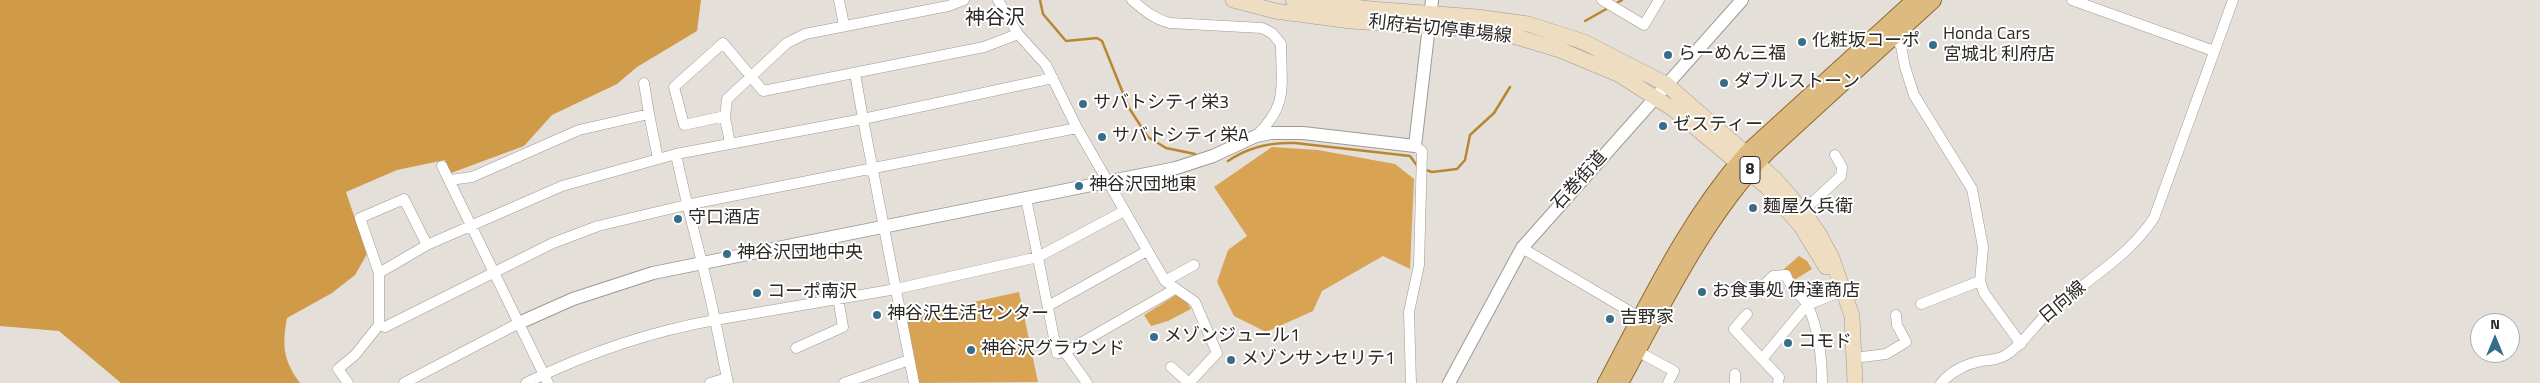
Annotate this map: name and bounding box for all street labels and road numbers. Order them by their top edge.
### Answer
street label: 利府岩切停車場線 [1367,12,1513,48]
street label: 石巻街道 [1548,147,1612,215]
road number: 8 [1740,156,1760,184]
street label: 日向線 [2035,277,2091,329]

